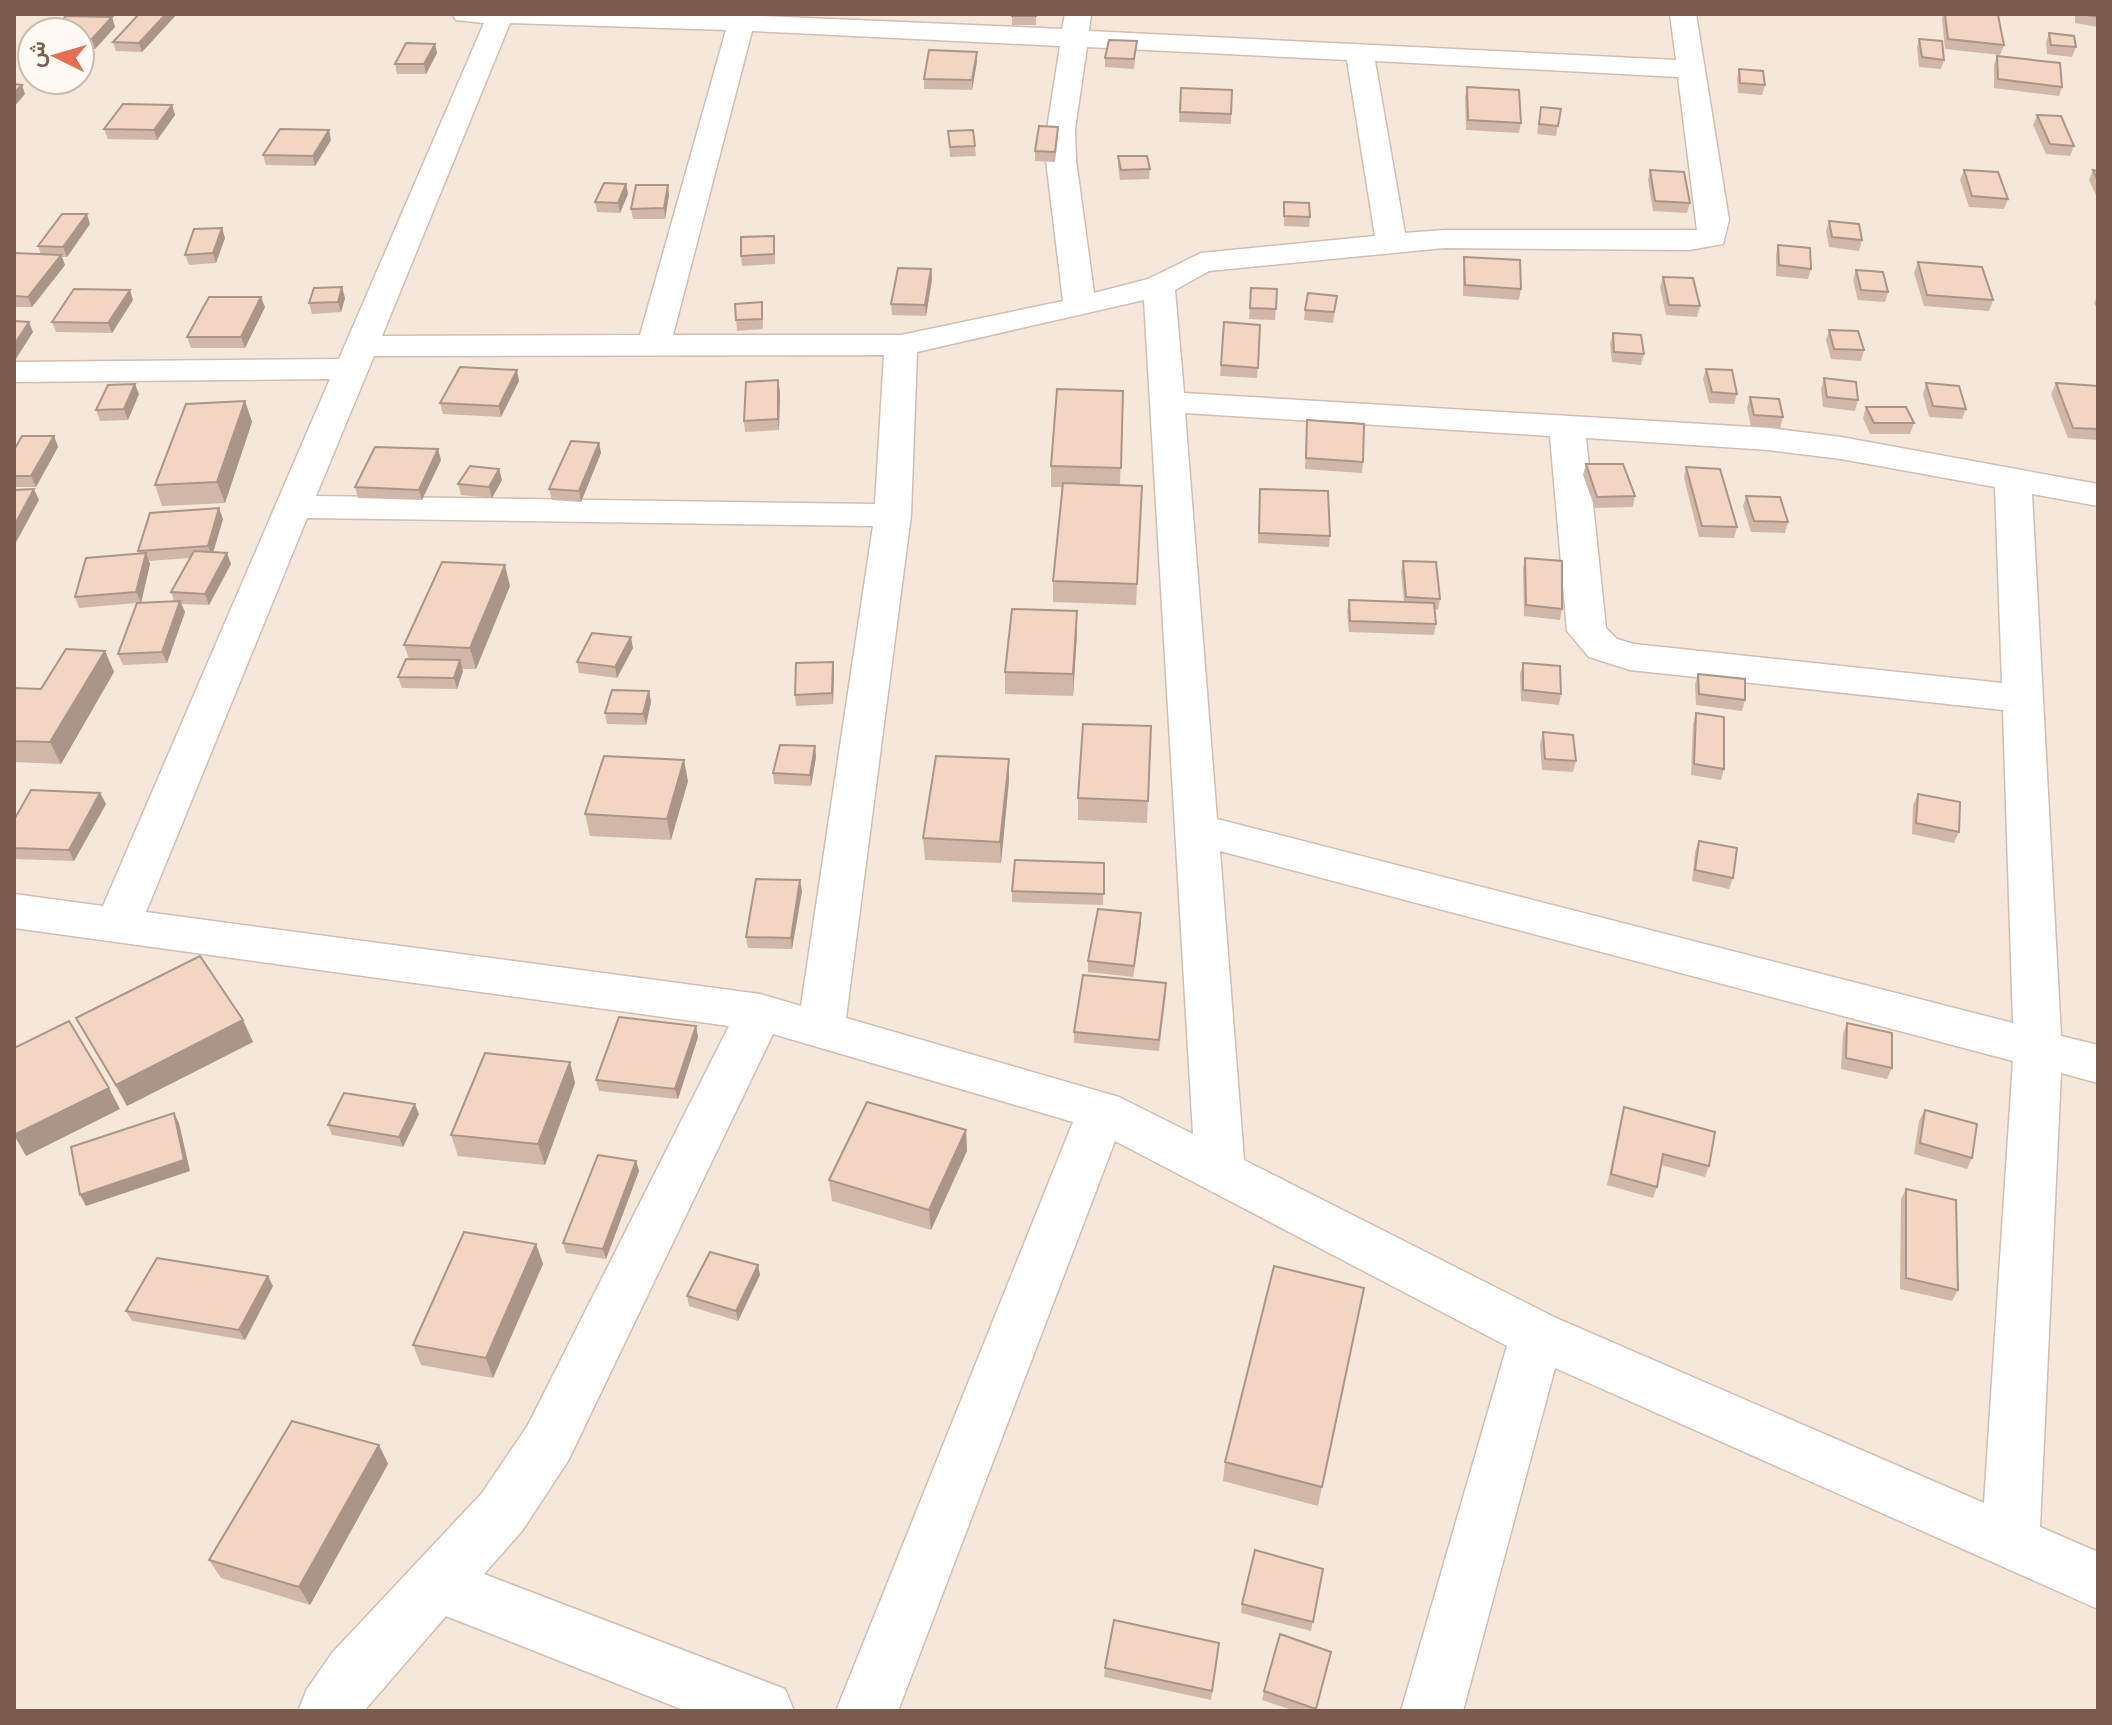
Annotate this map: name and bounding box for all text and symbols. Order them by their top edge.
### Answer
north arrow [16,16,96,96]
text: ش [21,40,51,69]

